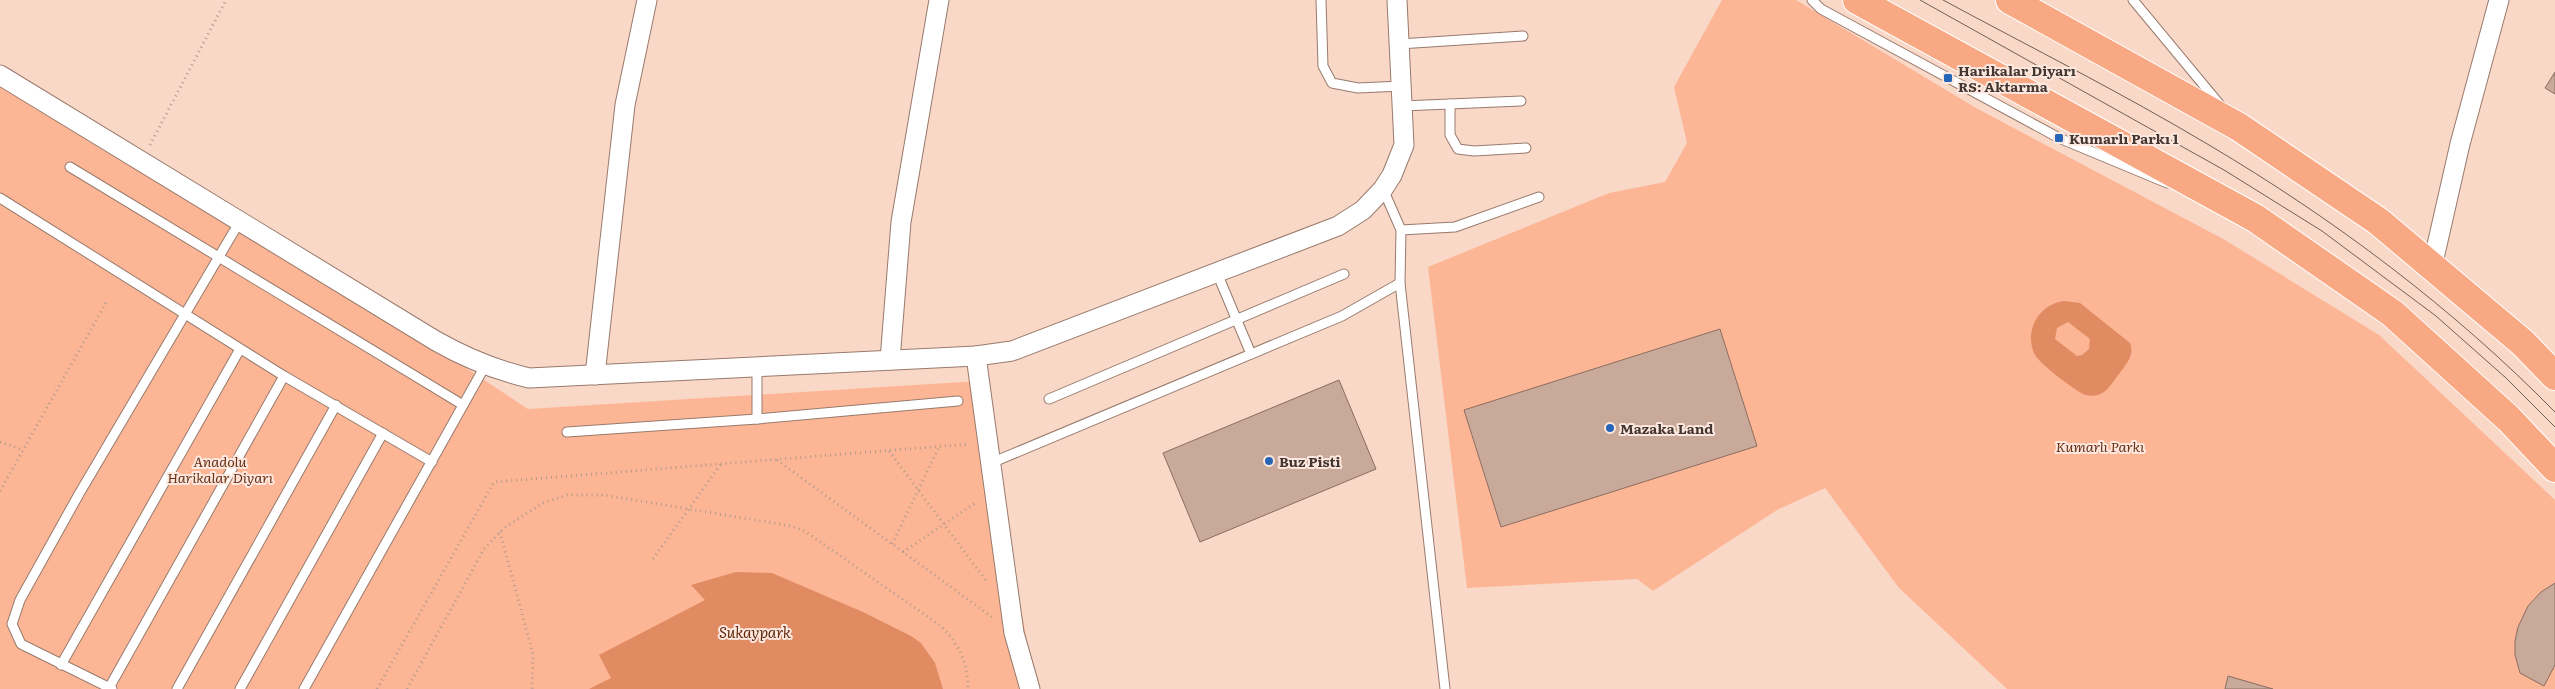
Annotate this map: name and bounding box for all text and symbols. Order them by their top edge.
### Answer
place label: Harikalar Diyarı RS: Aktarma [1958,60,2076,96]
marker: Harikalar Diyarı RS: Aktarma [1942,72,1954,84]
place label: Kumarlı Parkı 1 [2069,128,2179,148]
marker: Kumarlı Parkı 1 [2053,132,2065,144]
place label: Mazaka Land [1620,418,1714,438]
marker: Mazaka Land [1604,422,1616,434]
park label: Kumarlı Parkı [2056,436,2145,456]
park label: Anadolu Harikalar Diyarı [167,451,274,487]
place label: Buz Pisti [1279,451,1341,471]
marker: Buz Pisti [1263,455,1275,467]
water label: Sukaypark [719,620,792,643]

